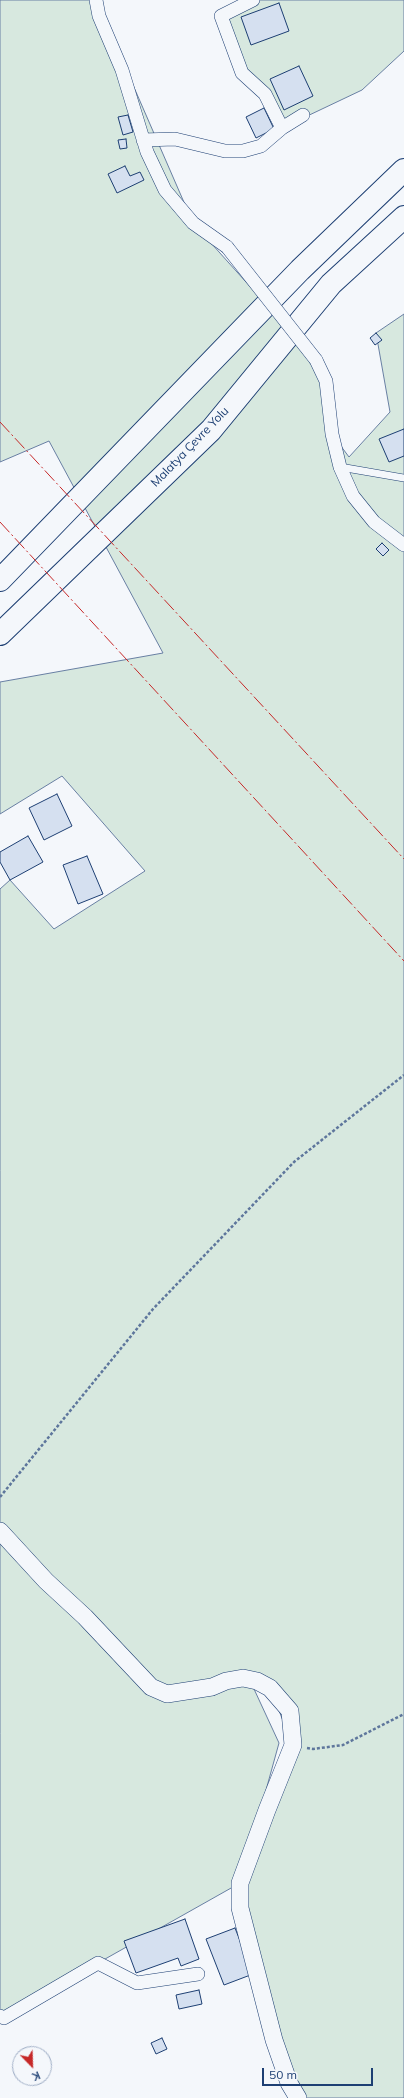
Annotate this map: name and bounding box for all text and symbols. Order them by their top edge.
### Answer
street label: Malatya Çevre Yolu [148,404,232,490]
north arrow [12,2046,52,2086]
scale bar [264,2060,375,2086]
text: 50 m [269,2067,297,2082]
text: K [30,2068,42,2084]

